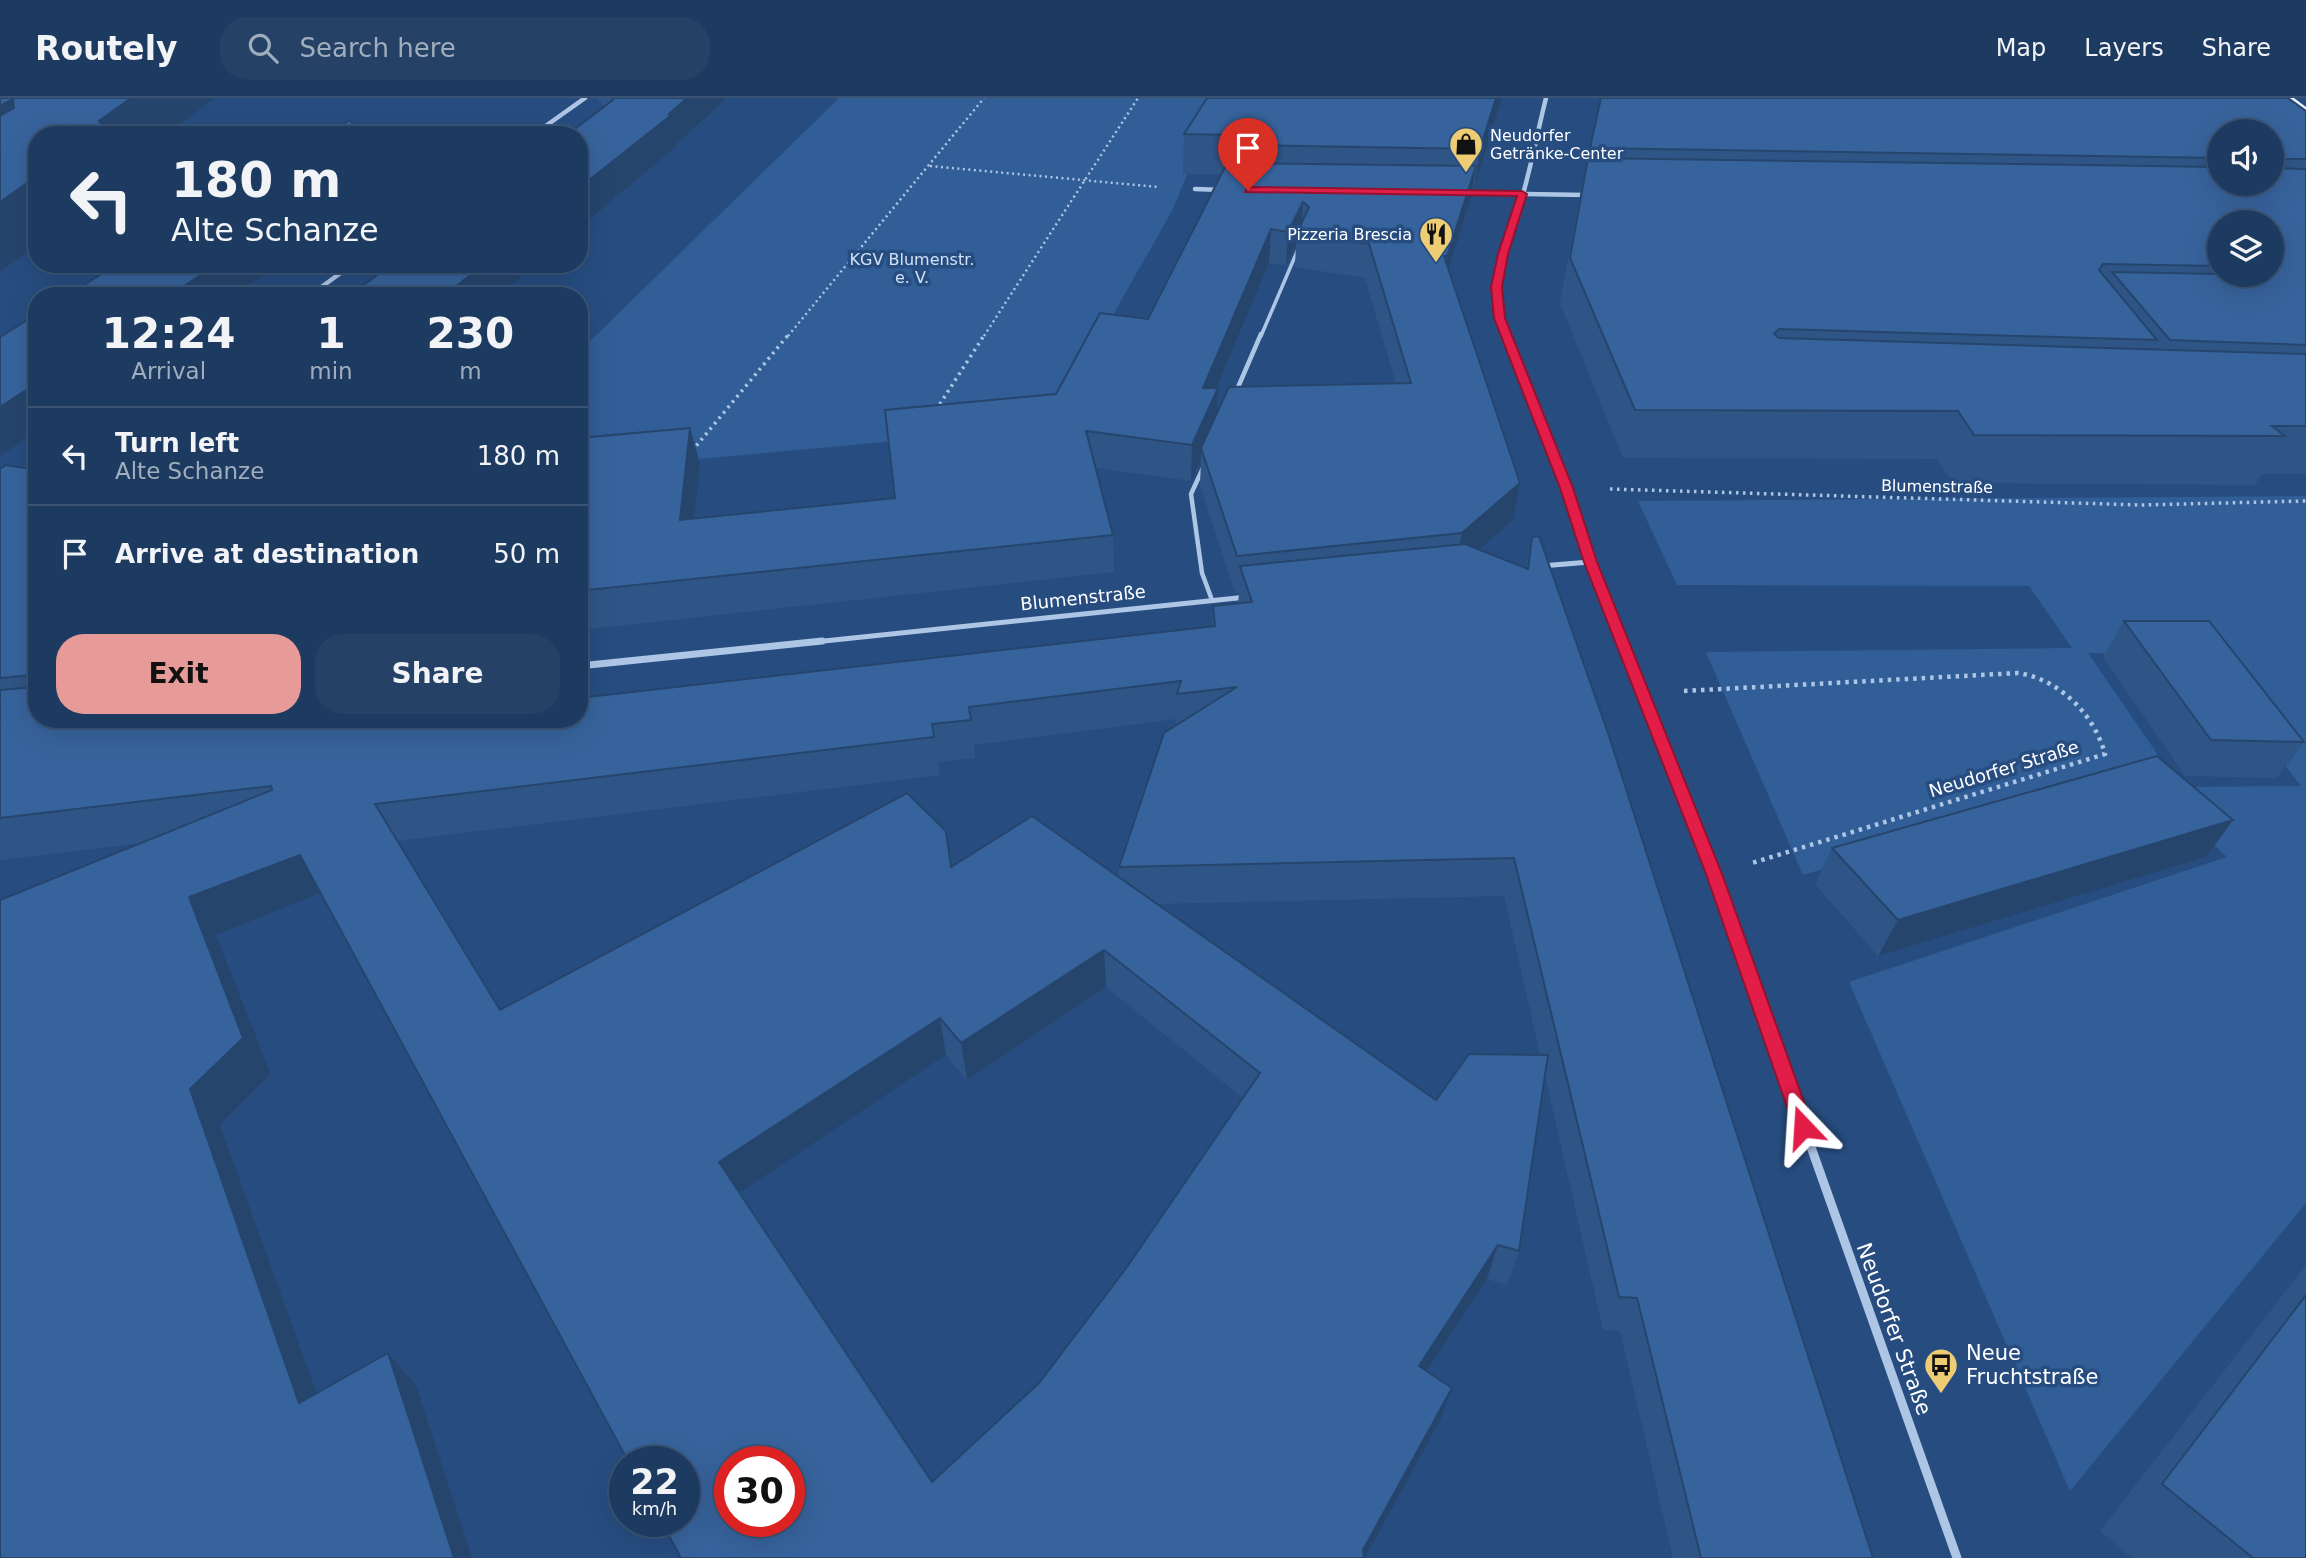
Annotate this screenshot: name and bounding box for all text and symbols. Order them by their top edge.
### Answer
search box [220,17,710,80]
text: Routely [35,29,178,68]
icon: search [244,29,282,67]
text: Search here [300,33,456,63]
text: Map [1996,34,2046,62]
text: Layers [2084,34,2164,62]
text: Share [2202,34,2271,62]
pin [1218,118,1278,190]
map controls [2207,119,2284,287]
button: sound [2207,119,2284,196]
shop icon: Neudorfer Getränke-Center [1447,125,1485,174]
place label: Neudorfer Getränke-Center [1490,126,1624,163]
icon: arrive [1229,129,1267,167]
text: 180 m [171,152,341,209]
icon: left [56,154,147,245]
button: layers [2207,210,2284,287]
text: Alte Schanze [171,211,379,249]
restaurant icon: Pizzeria Brescia [1417,215,1455,264]
place label: Pizzeria Brescia [1287,225,1412,244]
park label: KGV Blumenstr. e. V. [850,250,974,287]
text: 12:24 [102,309,236,358]
text: 1 [316,309,346,358]
text: 230 [427,309,514,358]
text: Arrival [131,358,206,384]
text: min [309,358,353,384]
text: m [459,358,482,384]
text: Turn left [115,428,239,458]
icon: left [56,437,94,475]
text: 180 m [477,441,560,471]
text: Alte Schanze [115,458,264,484]
street label: Blumenstraße [1881,476,1993,497]
icon: arrive [56,535,94,573]
text: Arrive at destination [115,539,419,569]
text: 50 m [493,539,560,569]
street label: Blumenstraße [1019,580,1147,615]
button: Exit [56,634,301,714]
button: Share [315,634,560,714]
street label: Neudorfer Straße [1926,736,2081,801]
position arrow [1766,1090,1840,1164]
street label: Neudorfer Straße [1852,1240,1936,1418]
place label: Neue Fruchtstraße [1966,1341,2098,1389]
bus stop icon: Neue Fruchtstraße [1922,1346,1960,1395]
speed limit sign: 30 [714,1446,805,1537]
text: 22 [630,1462,679,1502]
text: km/h [632,1498,677,1519]

